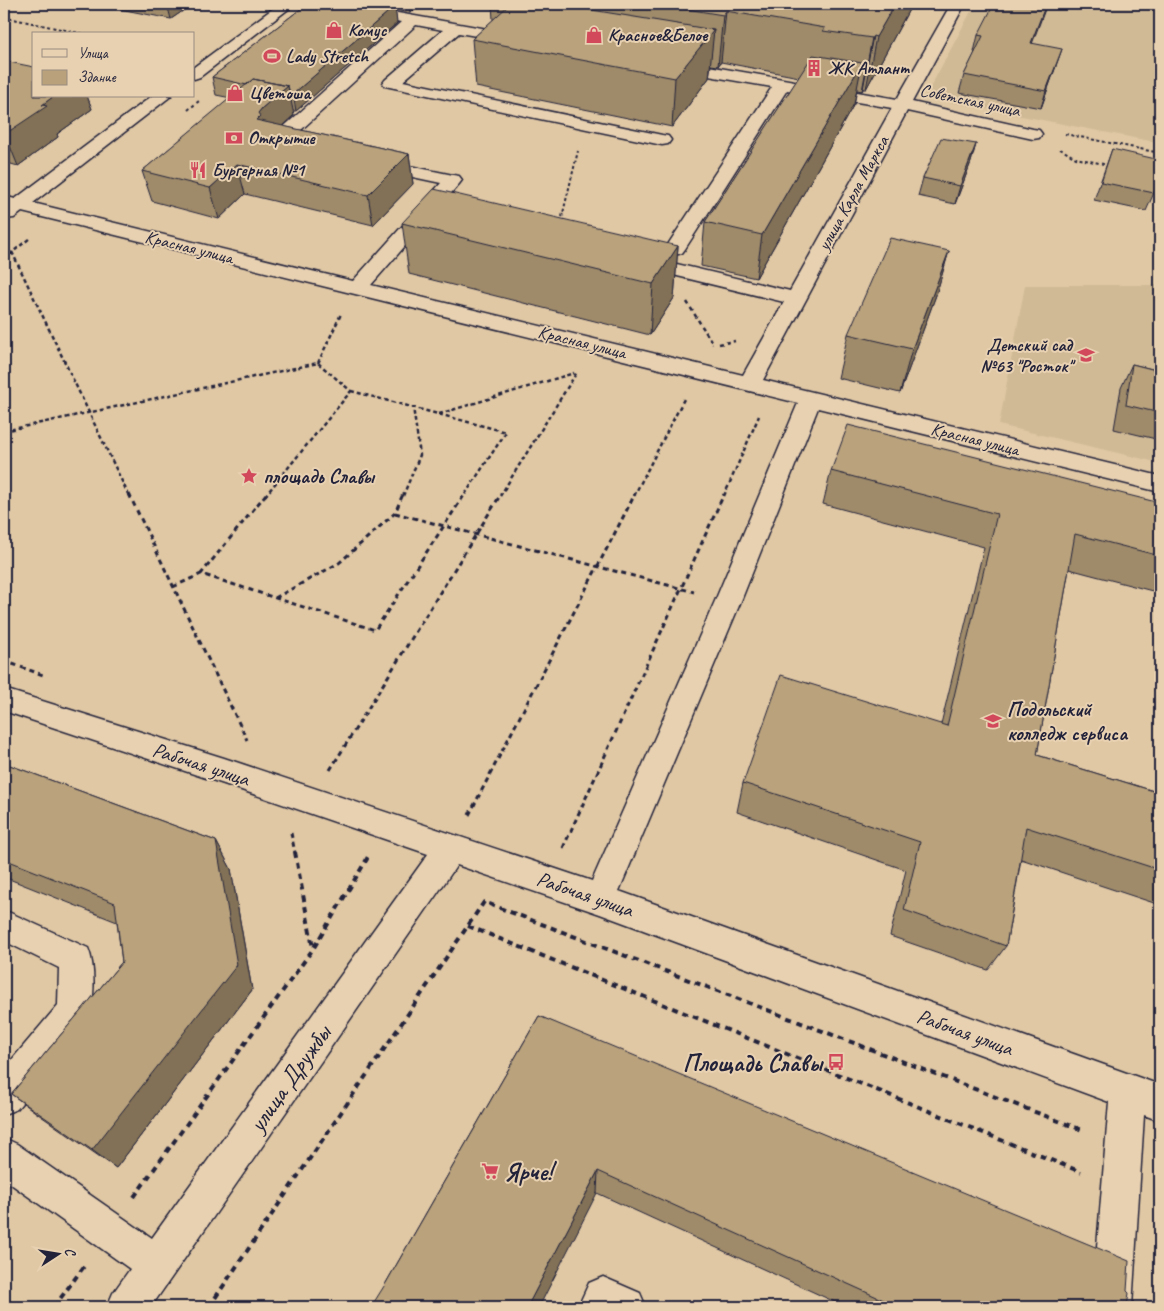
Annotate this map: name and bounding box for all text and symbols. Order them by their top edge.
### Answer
place label: Комус [348,19,387,41]
shop icon: Комус [324,20,344,40]
place label: Красное&Белое [608,24,709,46]
shop icon: Красное&Белое [584,25,604,45]
legend [32,32,195,98]
text: Улица [78,44,109,63]
place label: Lady Stretch [286,45,370,67]
sports icon: Lady Stretch [262,46,282,66]
place label: ЖК Атлант [828,57,910,79]
building icon: ЖК Атлант [804,58,824,78]
text: Здание [78,68,117,87]
street label: Советская улица [918,79,1023,122]
place label: Цветоша [249,82,312,104]
shop icon: Цветоша [225,83,245,103]
place label: Открытие [248,127,316,149]
bank icon: Открытие [224,128,244,148]
street label: улица Карла Маркса [812,131,894,255]
place label: Бургерная №1 [212,159,306,181]
restaurant icon: Бургерная №1 [188,160,208,180]
street label: Красная улица [143,225,237,269]
street label: Красная улица [536,320,630,364]
place label: Детский сад №63 "Росток" [980,334,1076,377]
school or university icon: Детский сад №63 "Росток" [1076,345,1096,365]
street label: Красная улица [929,417,1023,461]
place label: площадь Славы [263,463,376,489]
place icon: площадь Славы [239,466,259,486]
place label: Подольский колледж сервиса [1007,696,1129,746]
school or university icon: Подольский колледж сервиса [983,711,1003,731]
street label: Рабочая улица [149,736,254,792]
street label: Рабочая улица [533,865,638,923]
street label: Рабочая улица [913,1003,1018,1062]
street label: улица Дружбы [240,1017,339,1140]
place label: Площадь Славы [683,1047,824,1079]
bus stop icon: Площадь Славы [826,1052,846,1072]
place label: Ярче! [504,1156,558,1188]
supermarket icon: Ярче! [480,1161,500,1181]
north arrow [32,1228,82,1278]
text: С [61,1246,80,1259]

